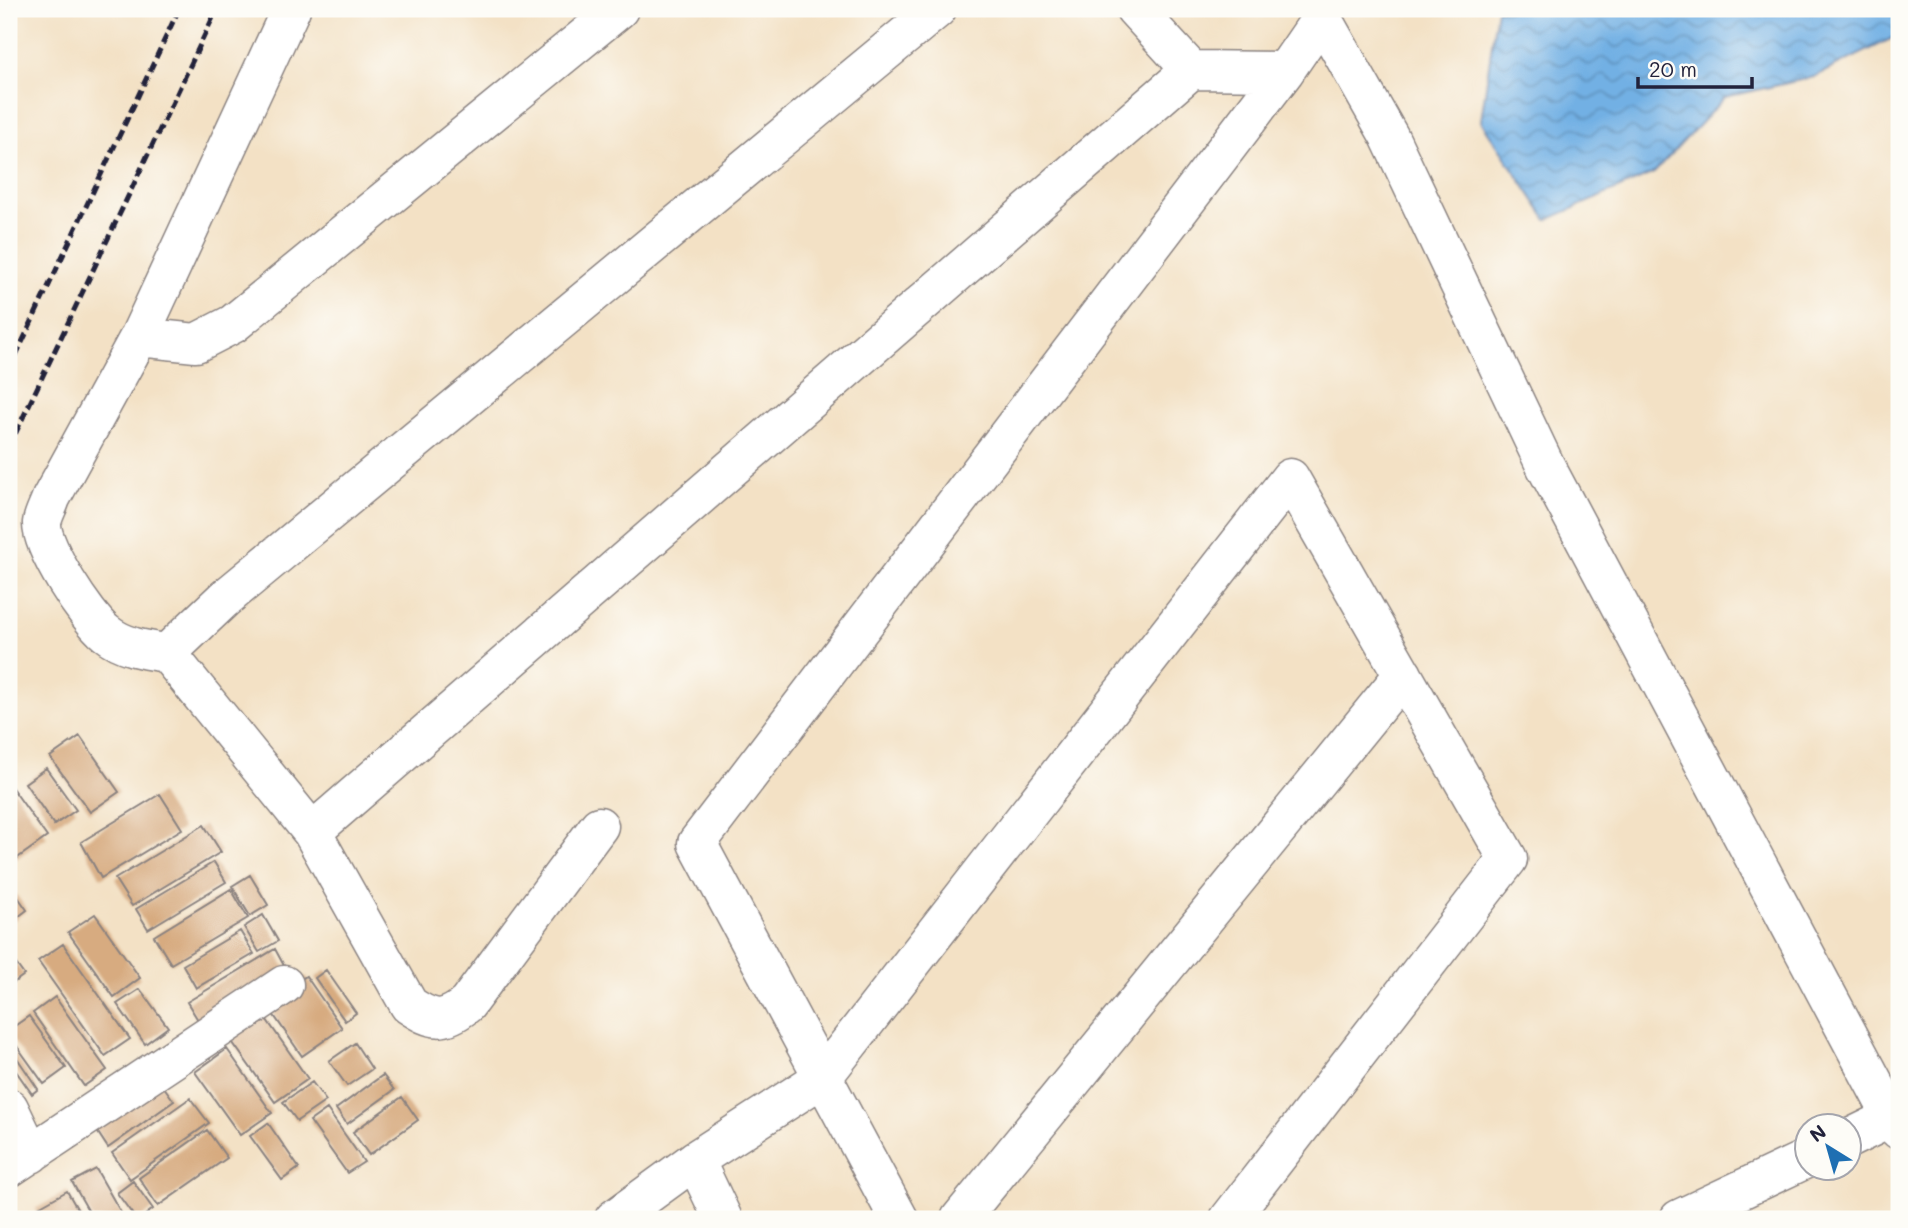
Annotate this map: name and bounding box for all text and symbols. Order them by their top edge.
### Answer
scale bar [1638,46,1752,90]
text: 20 m [1649,55,1697,82]
north arrow [1792,1112,1862,1182]
text: N [1804,1119,1831,1147]

